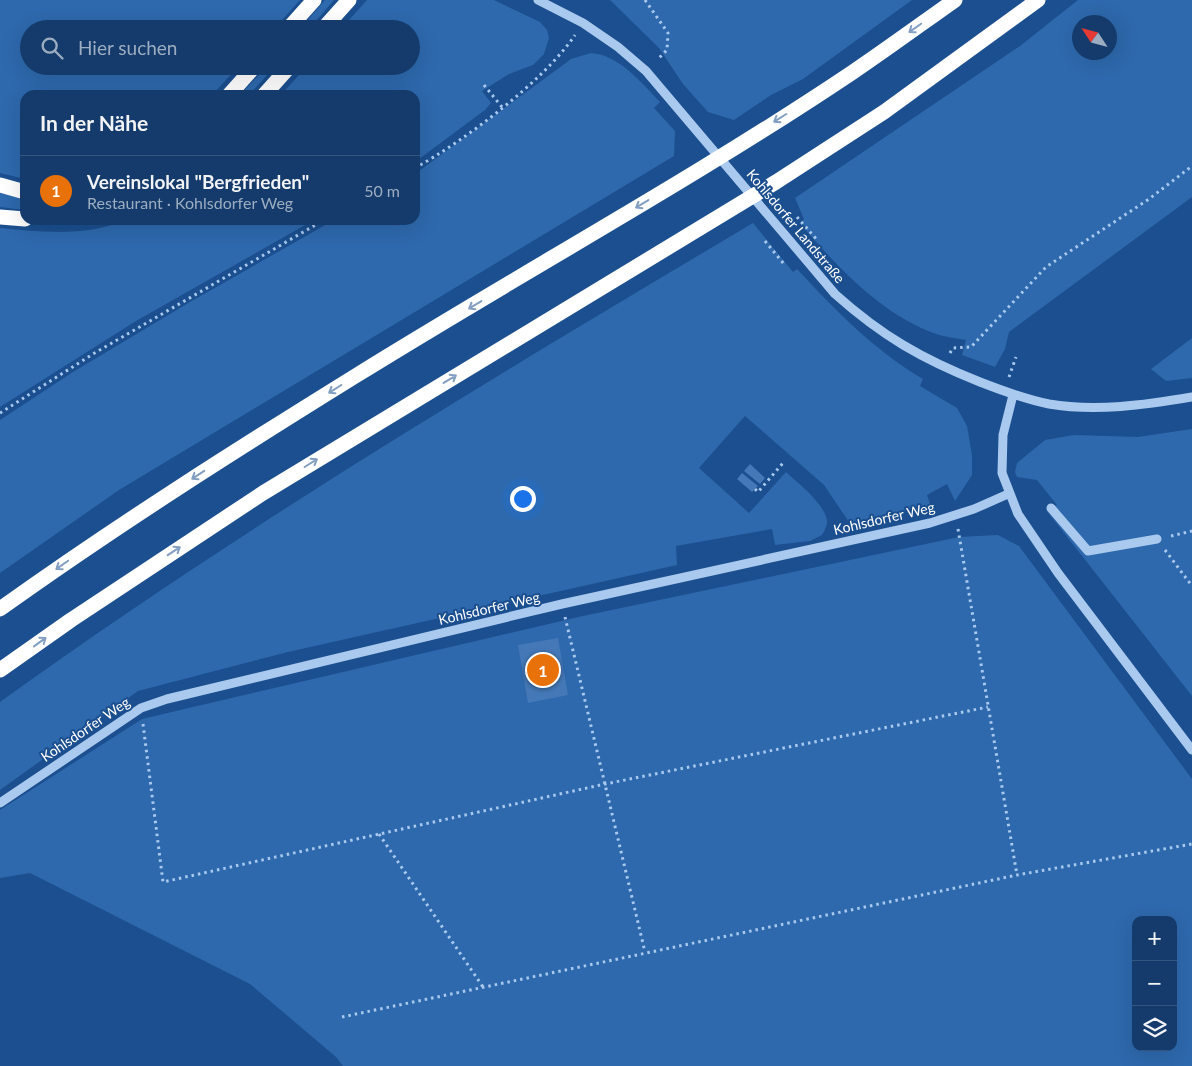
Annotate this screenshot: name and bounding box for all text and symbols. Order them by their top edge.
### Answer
north arrow [1072,15,1117,60]
search box [20,20,420,75]
one-way arrow [908,23,922,33]
icon: search [38,34,66,62]
text: Hier suchen [78,36,177,59]
text: In der Nähe [40,110,148,135]
one-way arrow [773,113,787,124]
street label: Kohlsdorfer Landstraße [743,166,849,286]
text: Vereinslokal "Bergfrieden" [87,170,309,193]
text: 1 [51,181,61,200]
text: 50 m [364,181,400,200]
text: Restaurant · Kohlsdorfer Weg [87,193,293,212]
one-way arrow [635,199,649,209]
one-way arrow [468,301,482,311]
one-way arrow [442,373,456,383]
one-way arrow [328,383,342,394]
one-way arrow [303,458,317,468]
one-way arrow [191,471,205,481]
your location [510,486,536,512]
street label: Kohlsdorfer Weg [832,498,936,538]
one-way arrow [167,546,181,556]
one-way arrow [55,560,69,570]
street label: Kohlsdorfer Weg [437,588,541,628]
one-way arrow [33,637,47,647]
pin: 1 [527,651,559,689]
street label: Kohlsdorfer Weg [37,693,133,765]
map controls [1132,916,1177,1051]
button: + [1132,916,1177,961]
button: − [1132,961,1177,1006]
button: layers [1132,1006,1177,1051]

